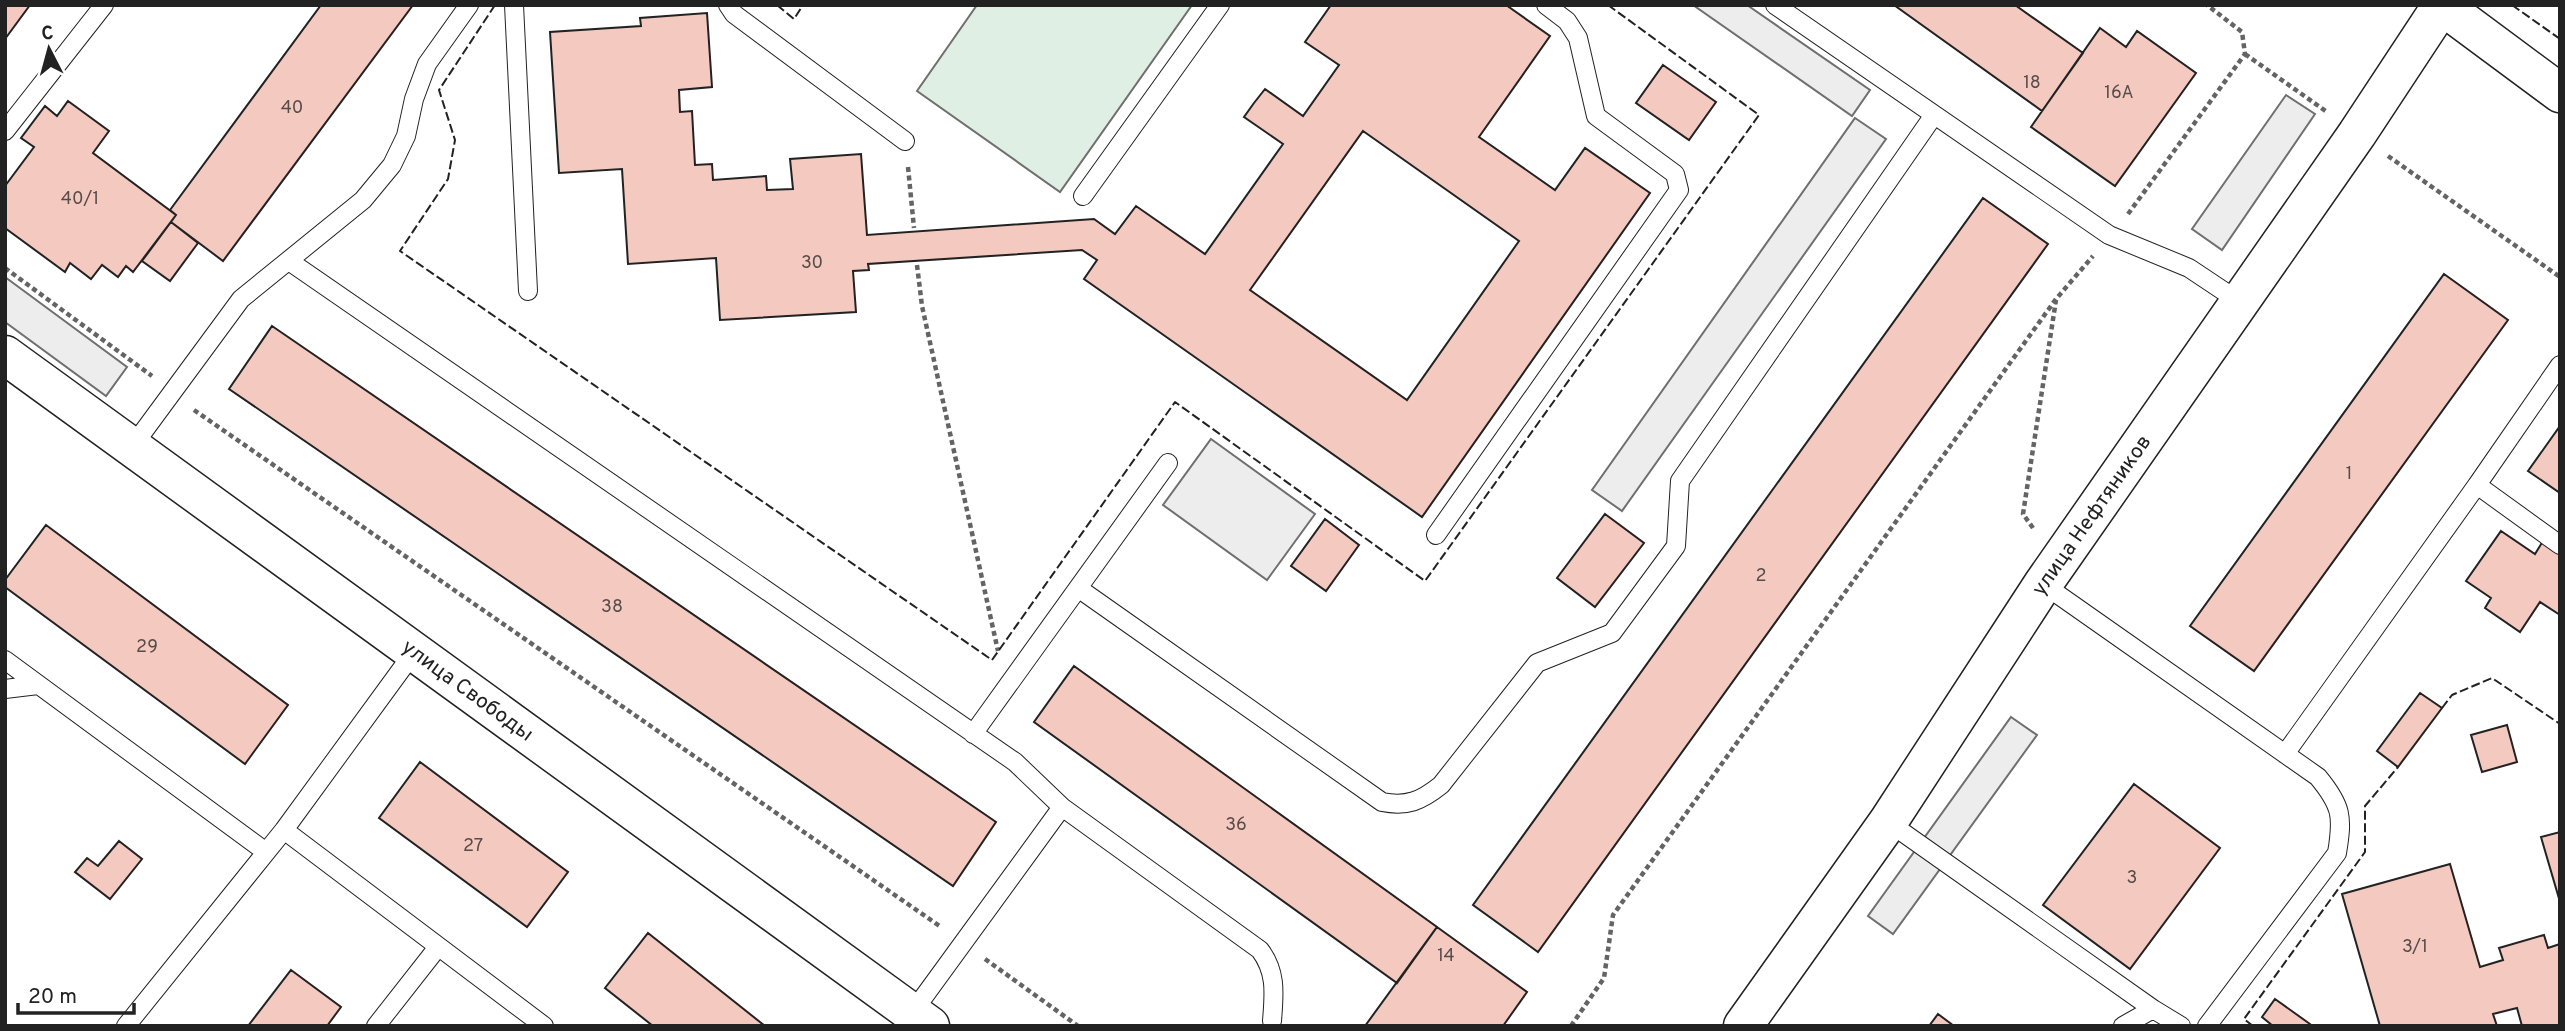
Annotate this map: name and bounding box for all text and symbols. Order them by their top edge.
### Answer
north arrow [14,14,84,84]
text: С [40,22,55,47]
house number: 18 [2023,72,2041,95]
house number: 16А [2104,82,2134,105]
house number: 40 [281,97,303,120]
house number: 40/1 [61,188,99,211]
house number: 30 [801,252,823,275]
street label: улица Нефтяников [2026,430,2158,602]
house number: 1 [2346,463,2352,486]
house number: 2 [1755,565,1767,588]
house number: 38 [601,596,623,619]
street label: улица Свободы [396,634,538,748]
house number: 29 [136,636,158,659]
house number: 36 [1225,814,1247,837]
house number: 27 [463,835,483,858]
house number: 3 [2127,867,2137,890]
house number: 3/1 [2402,936,2428,959]
house number: 14 [1437,945,1455,968]
scale bar [18,972,133,1016]
text: 20 m [28,984,77,1011]

